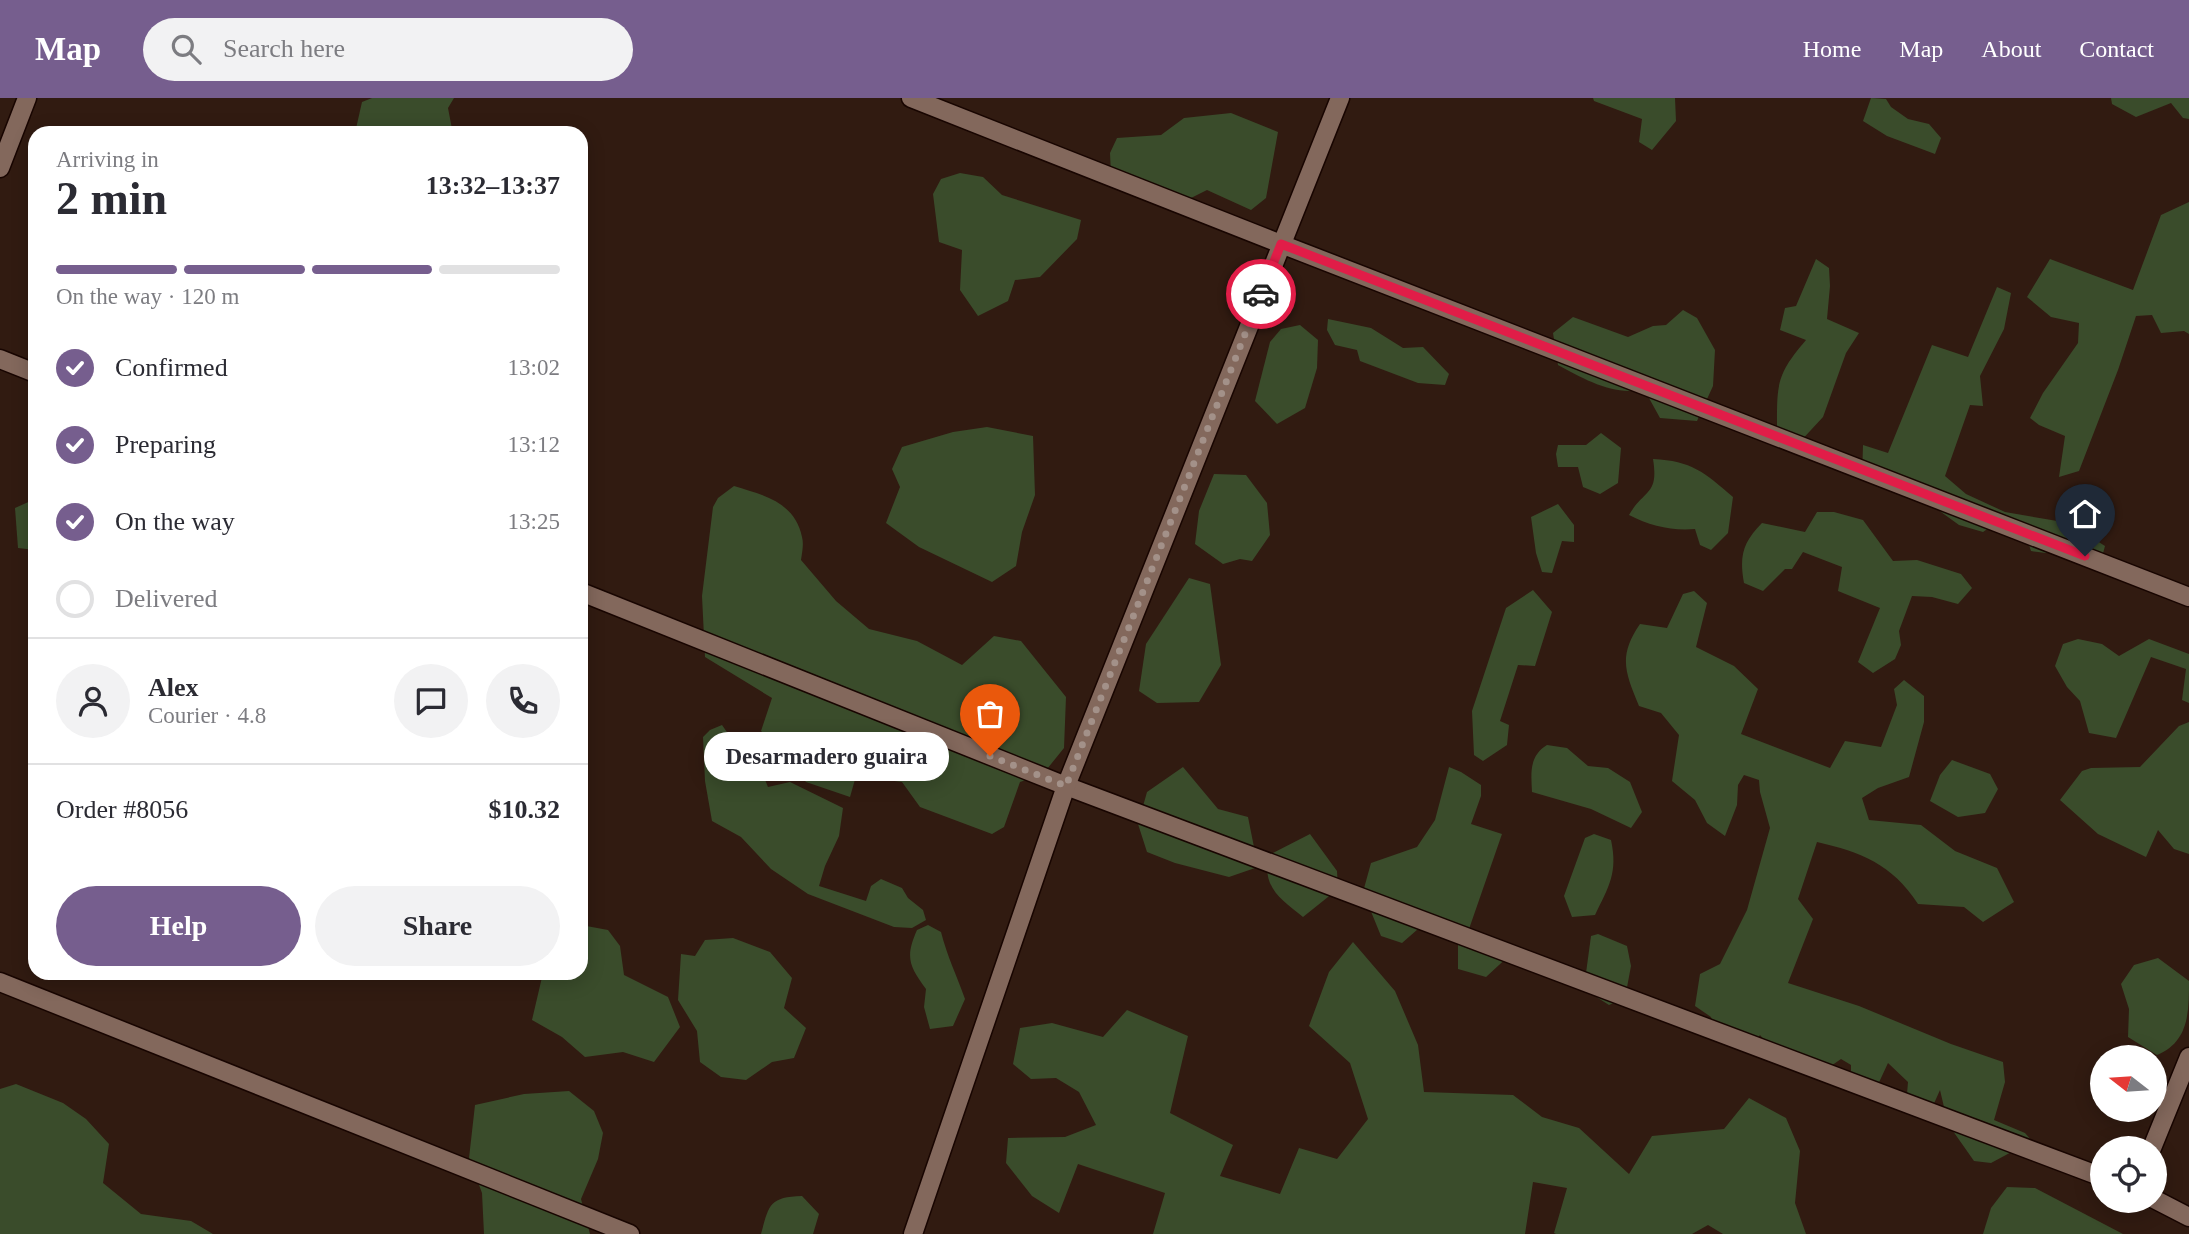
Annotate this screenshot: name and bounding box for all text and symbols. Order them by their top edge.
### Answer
search box [143,18,633,81]
icon: search [167,30,205,68]
text: Map [35,31,101,67]
text: Search here [223,34,345,63]
text: Home [1803,36,1861,62]
text: Map [1899,36,1943,62]
text: About [1981,36,2041,62]
text: Contact [2079,36,2154,62]
text: Arriving in [56,147,159,172]
text: 13:32–13:37 [426,171,560,200]
text: 2 min [56,173,167,224]
courier [1226,259,1296,329]
icon: car [1242,275,1280,313]
text: On the way · 120 m [56,284,239,309]
icon: check [56,349,94,387]
text: Confirmed [115,353,228,382]
text: 13:02 [508,355,560,380]
icon: check [56,426,94,464]
text: Preparing [115,430,216,459]
text: 13:12 [508,432,560,457]
pin [2055,484,2115,556]
icon: home [2066,495,2104,533]
icon: check [56,503,94,541]
text: On the way [115,507,235,536]
text: 13:25 [508,509,560,534]
text: Delivered [115,584,218,613]
button: person [56,664,130,738]
button: chat [394,664,468,738]
button: phone [486,664,560,738]
text: Alex [148,673,199,702]
pin [960,684,1020,756]
icon: bag [971,695,1009,733]
text: Courier · 4.8 [148,703,266,728]
callout: Desarmadero guaira [703,732,948,780]
text: Desarmadero guaira [725,744,928,769]
text: Order #8056 [56,795,188,824]
text: $10.32 [489,795,560,824]
button: Help [56,886,301,966]
button: Share [315,886,560,966]
north arrow [2090,1045,2166,1122]
map controls [2090,1045,2167,1213]
button: locate [2090,1136,2167,1213]

